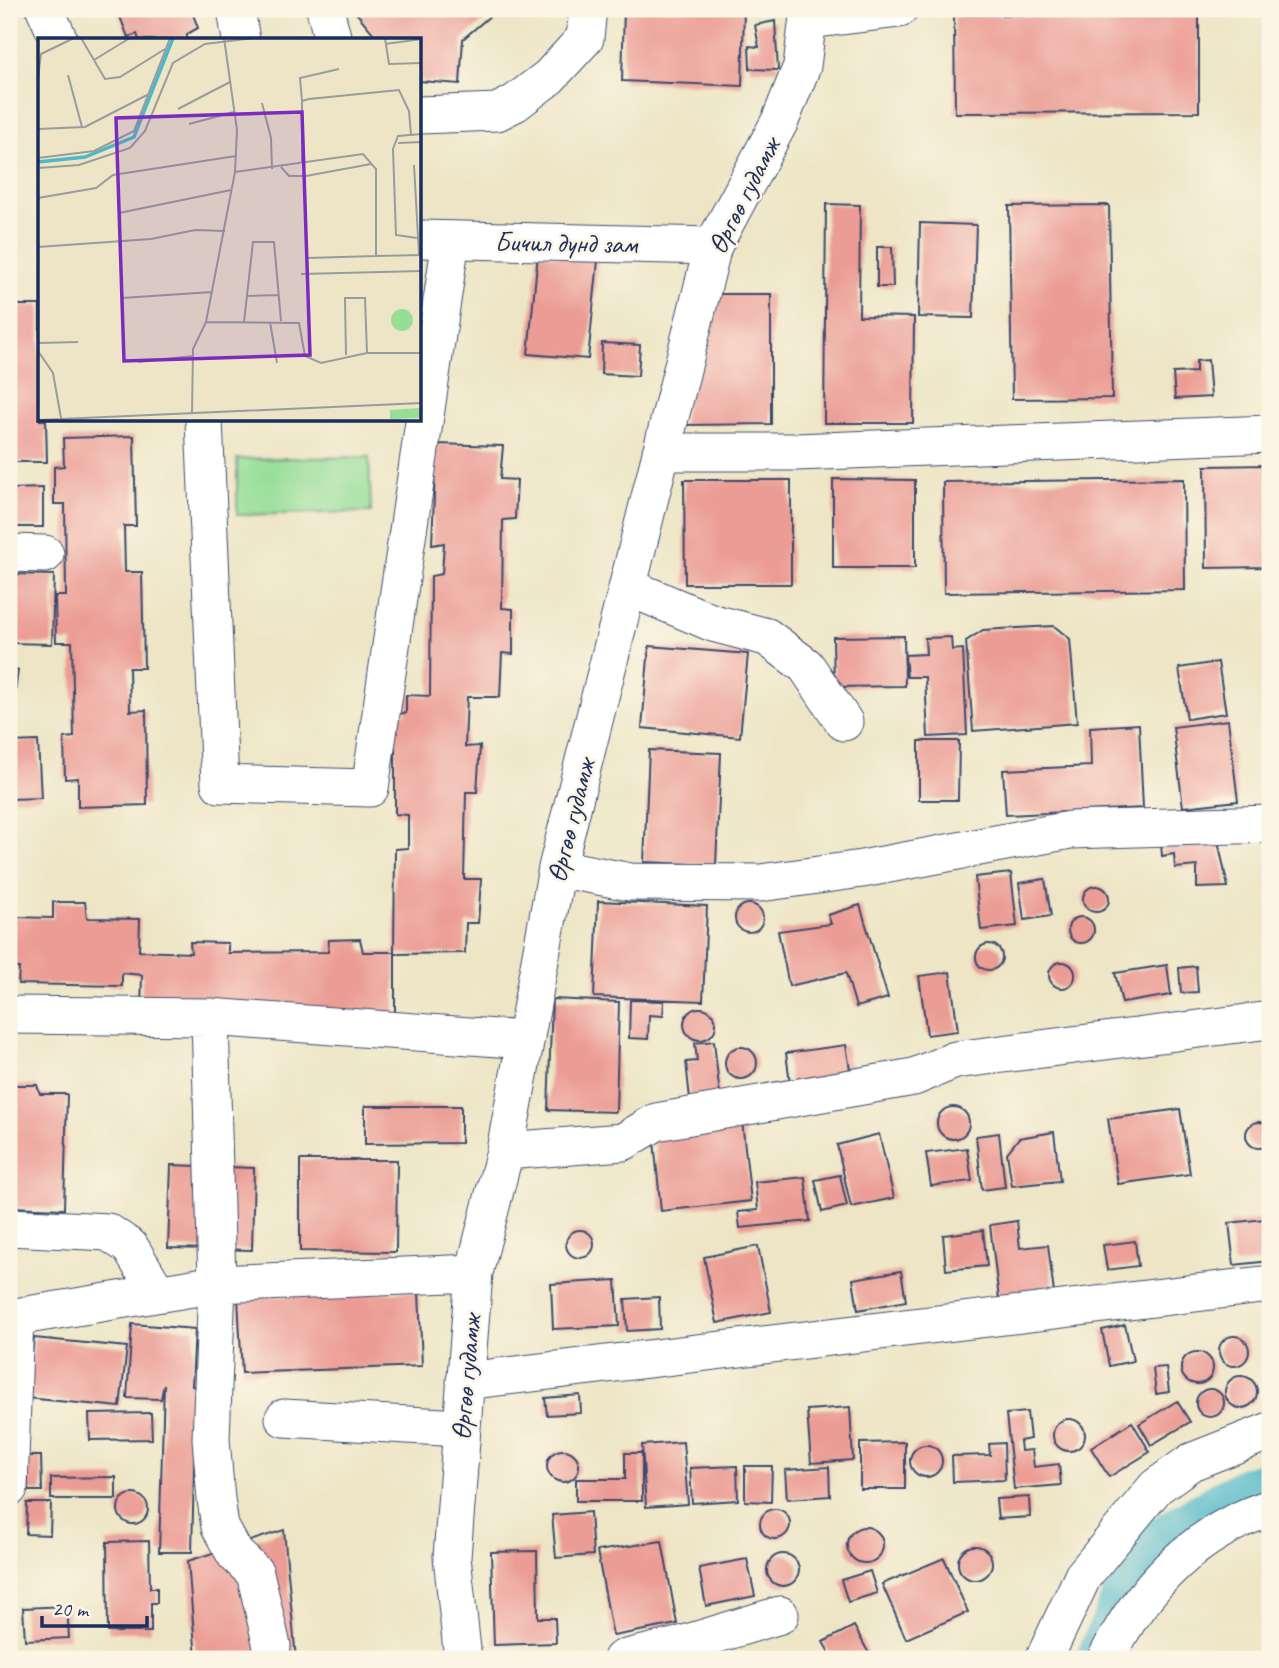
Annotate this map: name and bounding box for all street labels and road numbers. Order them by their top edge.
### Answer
street label: Өргөө гудамж [699,128,789,259]
street label: Бичил дунд зам [494,224,639,261]
street label: Өргөө гудамж [538,752,603,886]
street label: Өргөө гудамж [443,1310,489,1441]

